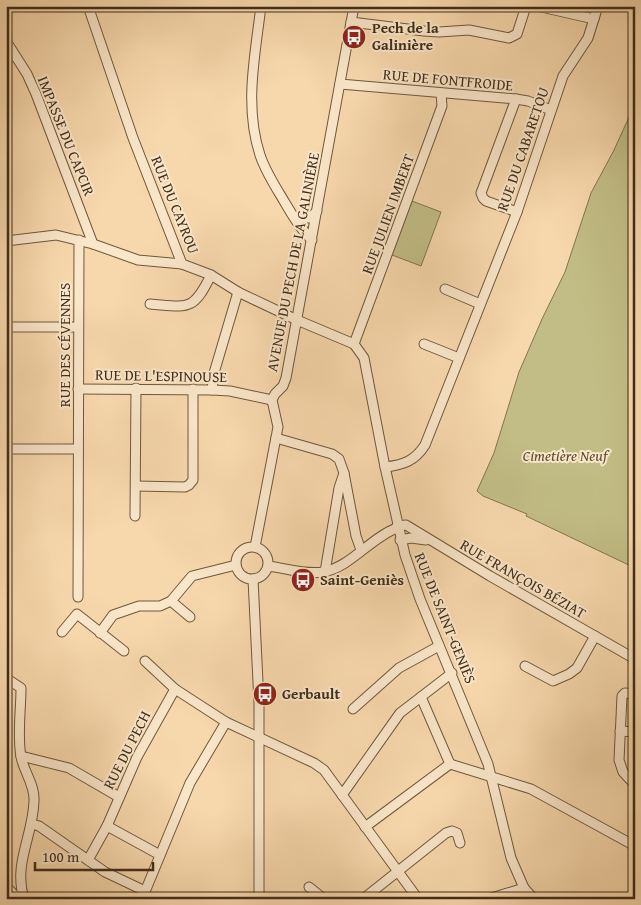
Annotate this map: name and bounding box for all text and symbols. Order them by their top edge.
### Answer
place label: Pech de la Galinière [372,17,439,55]
bus stop icon: Pech de la Galinière [341,24,367,50]
street label: RUE DE FONTFROIDE [382,63,514,96]
street label: IMPASSE DU CAPCIR [33,73,100,199]
street label: RUE DU CABARETOU [491,84,554,214]
street label: AVENUE DU PECH DE LA GALINIÈRE [261,150,324,373]
street label: RUE JULIEN IMBERT [356,150,419,277]
street label: RUE DU CAYROU [146,153,205,257]
street label: RUE DES CÉVENNES [54,283,75,407]
street label: RUE DE L'ESPINOUSE [95,364,228,387]
park label: Cimetière Neuf [523,445,610,466]
street label: RUE FRANÇOIS BÉZIAT [456,534,591,624]
street label: RUE DE SAINT-GENIÈS [410,549,481,686]
bus stop icon: Saint-Geniès [290,567,316,593]
place label: Saint-Geniès [320,569,404,590]
bus stop icon: Gerbault [252,681,278,707]
place label: Gerbault [282,683,341,704]
street label: RUE DU PECH [98,707,155,793]
scale bar [35,840,152,872]
text: 100 m [42,846,80,867]

